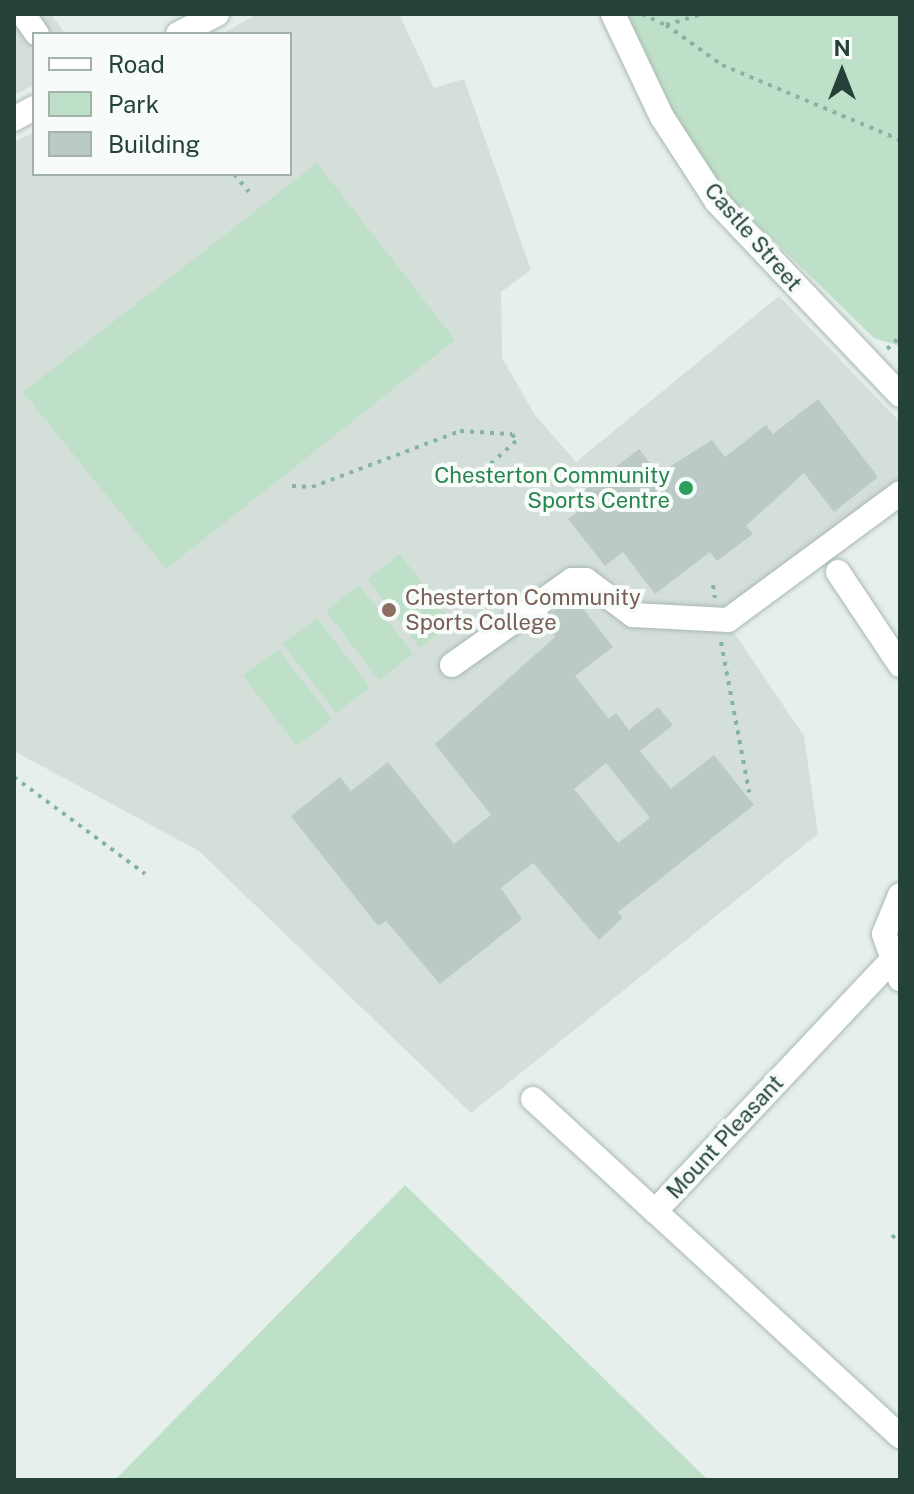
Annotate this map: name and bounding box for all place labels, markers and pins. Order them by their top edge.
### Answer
place label: Chesterton Community Sports Centre [434,462,670,514]
marker: Chesterton Community Sports Centre [677,479,695,497]
place label: Chesterton Community Sports College [405,584,641,636]
marker: Chesterton Community Sports College [380,601,398,619]

